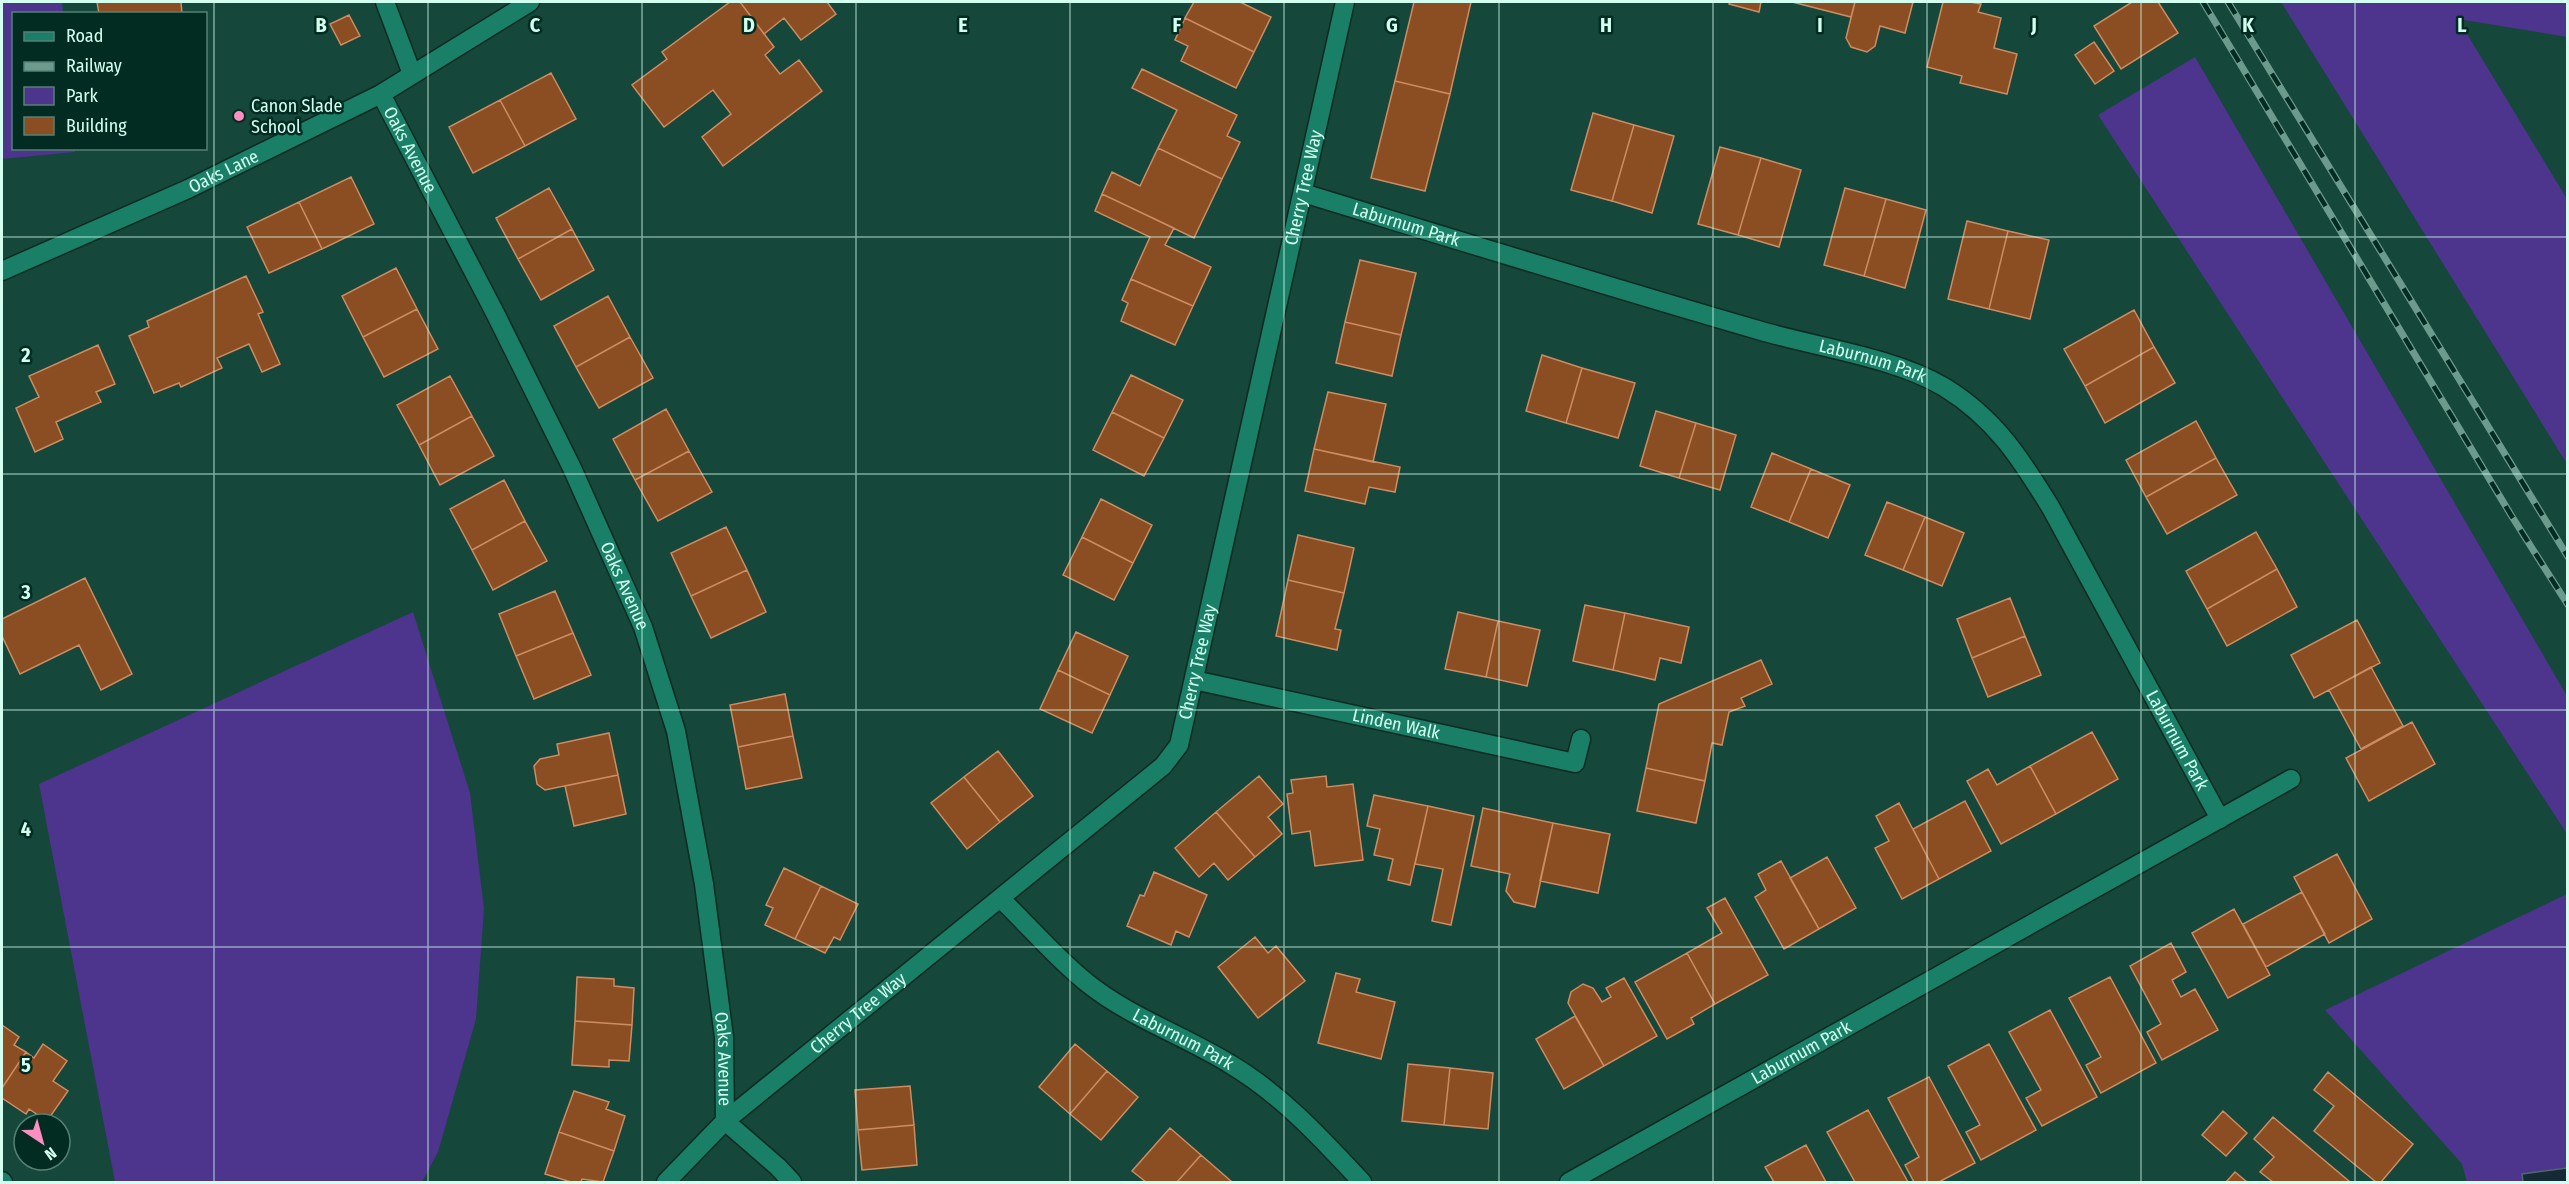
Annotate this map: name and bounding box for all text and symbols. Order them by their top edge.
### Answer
legend [12,12,207,150]
text: B [315,13,327,37]
text: C [530,13,541,37]
text: D [743,13,755,37]
text: E [958,13,968,37]
text: F [1173,13,1182,37]
text: G [1386,13,1398,37]
text: H [1600,13,1612,37]
text: I [1817,13,1823,37]
text: J [2030,13,2037,37]
text: K [2242,13,2254,37]
text: L [2457,13,2467,37]
text: Road [66,25,103,47]
text: Railway [66,55,122,77]
text: Park [66,85,99,107]
place label: Canon Slade School [251,95,343,138]
street label: Oaks Avenue [379,103,442,197]
marker: Canon Slade School [232,109,246,123]
text: Building [66,115,127,137]
street label: Cherry Tree Way [1280,128,1327,247]
street label: Oaks Lane [185,145,262,198]
street label: Laburnum Park [1350,198,1463,251]
street label: Laburnum Park [1817,335,1931,388]
text: 2 [20,343,31,367]
street label: Oaks Avenue [595,538,654,633]
text: 3 [20,580,31,604]
street label: Cherry Tree Way [1174,602,1221,722]
street label: Laburnum Park [2141,686,2214,795]
street label: Linden Walk [1350,704,1443,744]
text: 4 [21,817,31,841]
street label: Cherry Tree Way [806,968,911,1059]
street label: Laburnum Park [1129,1004,1239,1075]
street label: Oaks Avenue [710,1011,736,1106]
street label: Laburnum Park [1747,1015,1856,1089]
text: 5 [21,1053,31,1077]
north arrow [12,1112,72,1172]
text: N [41,1143,60,1164]

